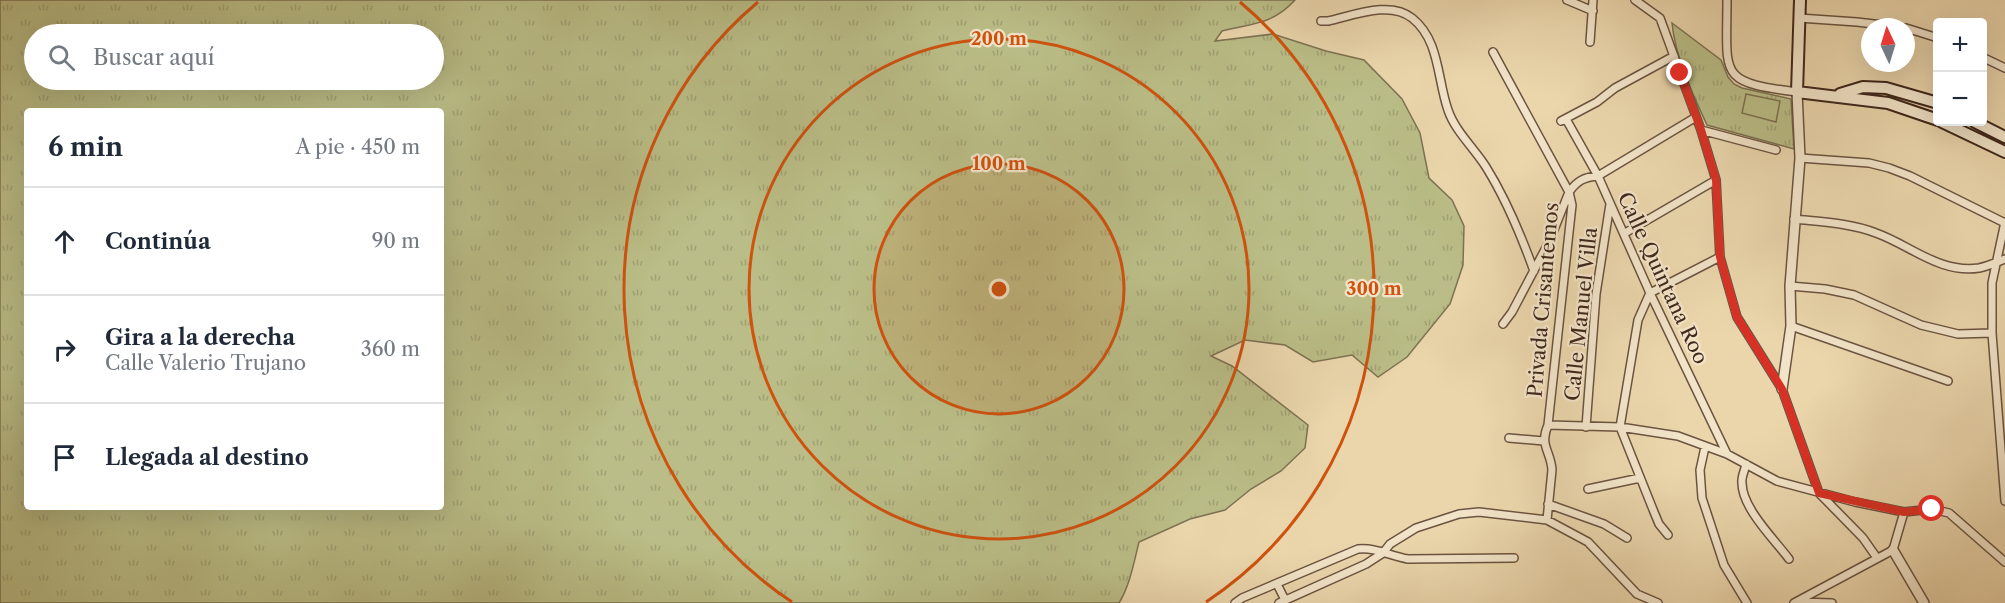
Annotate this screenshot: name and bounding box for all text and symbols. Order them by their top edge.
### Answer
north arrow [1861,18,1915,72]
map controls [1933,18,1987,126]
button: + [1933,18,1987,72]
search box [24,24,444,90]
text: 200 m [971,28,1027,50]
icon: search [45,41,78,74]
text: Buscar aquí [93,44,215,71]
route end [1666,59,1692,85]
button: − [1933,72,1987,126]
text: 6 min [48,131,123,163]
text: A pie · 450 m [296,135,420,159]
text: 100 m [972,153,1026,175]
street label: Calle Quintana Roo [1613,188,1713,368]
street label: Privada Crisantemos [1523,201,1563,399]
icon: ahead [48,225,81,258]
street label: Calle Manuel Villa [1560,226,1602,402]
text: Continúa [105,228,211,255]
text: 90 m [372,229,420,253]
text: 300 m [1346,278,1402,300]
centre of rings [989,279,1009,299]
text: Gira a la derecha [105,324,295,351]
icon: right [48,333,81,366]
text: 360 m [361,337,420,361]
text: Calle Valerio Trujano [105,351,306,375]
icon: arrive [48,441,81,474]
text: Llegada al destino [105,444,309,471]
route start [1918,495,1944,521]

